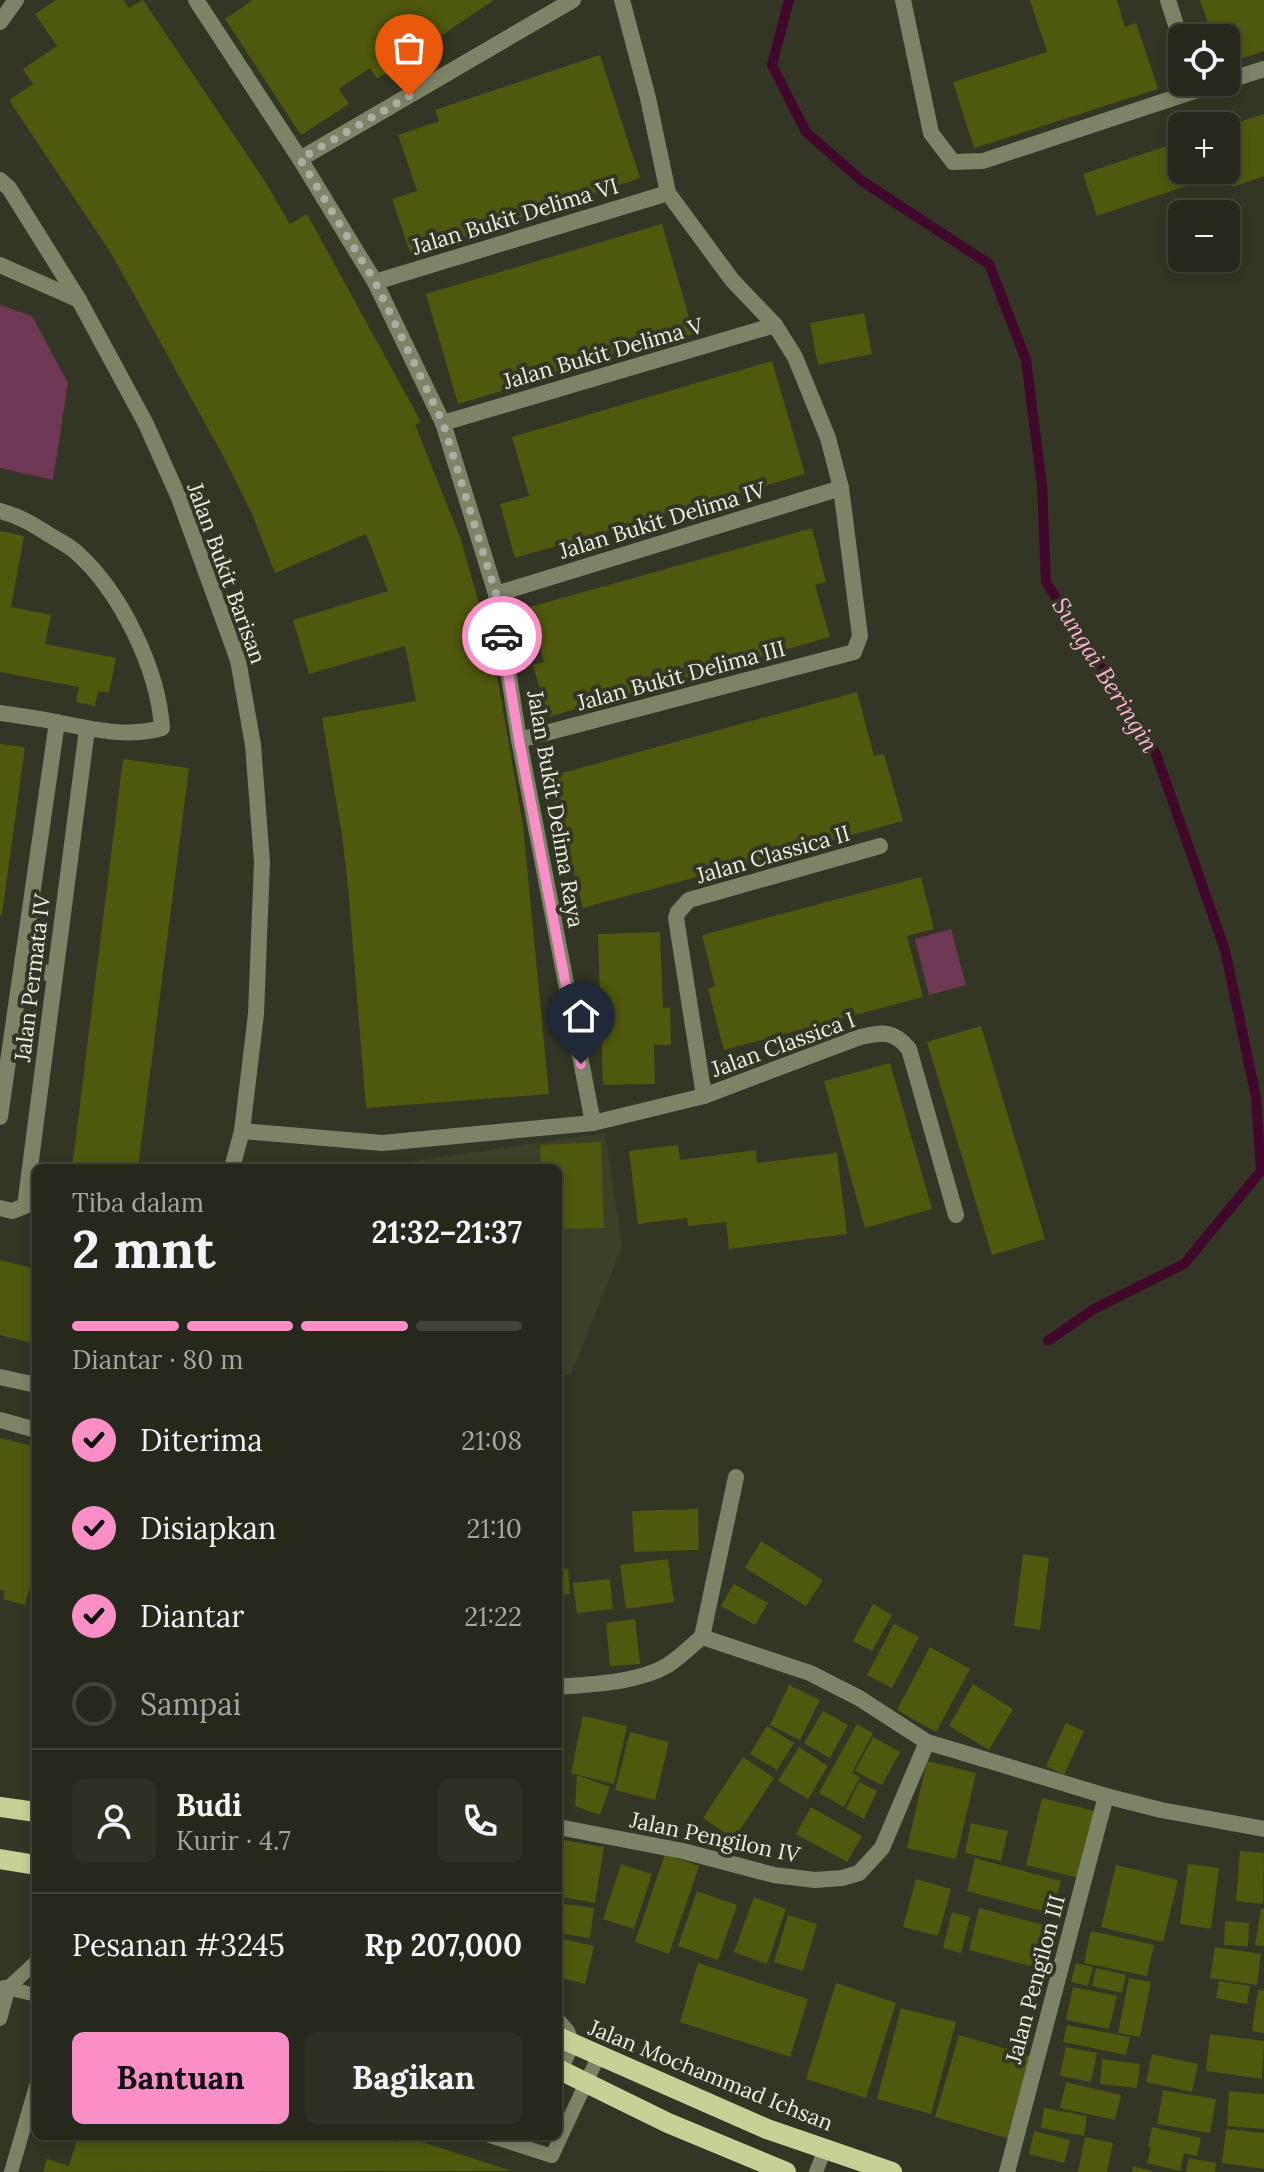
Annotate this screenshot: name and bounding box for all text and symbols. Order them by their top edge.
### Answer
pin [375,14.0,443,96]
map controls [1168,24,1240,272]
button: locate [1168,24,1240,96]
icon: bag [387,26,431,70]
button: + [1168,112,1240,184]
street label: Jalan Bukit Delima VI [408,171,621,261]
button: − [1168,200,1240,272]
street label: Jalan Bukit Delima V [499,311,707,395]
street label: Jalan Bukit Delima IV [555,475,769,565]
street label: Jalan Bukit Barisan [181,478,273,667]
water label: Sungai Beringin [1045,591,1166,758]
courier [462,596,542,676]
icon: car [480,614,524,658]
street label: Jalan Bukit Delima III [573,634,788,717]
street label: Jalan Bukit Delima Raya [521,687,591,930]
street label: Jalan Classica II [692,819,853,890]
street label: Jalan Permata IV [8,892,56,1064]
pin [547,982,615,1064]
icon: home [559,994,603,1038]
street label: Jalan Classica I [706,1005,859,1083]
text: Tiba dalam [72,1186,204,1219]
text: 21:32–21:37 [371,1213,522,1251]
text: 2 mnt [72,1216,216,1282]
text: Diantar · 80 m [72,1343,243,1376]
icon: check [72,1418,116,1462]
text: Diterima [140,1421,263,1459]
text: 21:08 [461,1424,522,1457]
icon: check [72,1506,116,1550]
text: Disiapkan [140,1509,276,1547]
text: 21:10 [466,1512,522,1545]
icon: check [72,1594,116,1638]
text: Diantar [140,1597,244,1635]
text: 21:22 [464,1600,522,1633]
text: Sampai [140,1685,241,1723]
button: person [72,1779,156,1863]
button: phone [438,1779,522,1863]
text: Budi [176,1786,242,1824]
street label: Jalan Pengilon IV [627,1805,803,1869]
text: Kurir · 4.7 [176,1824,291,1857]
street label: Jalan Pengilon III [999,1892,1071,2067]
text: Pesanan #3245 [72,1926,285,1964]
text: Rp 207,000 [364,1926,522,1964]
street label: Jalan Mochammad Ichsan [584,2013,837,2137]
button: Bantuan [72,2032,289,2124]
button: Bagikan [305,2032,522,2124]

